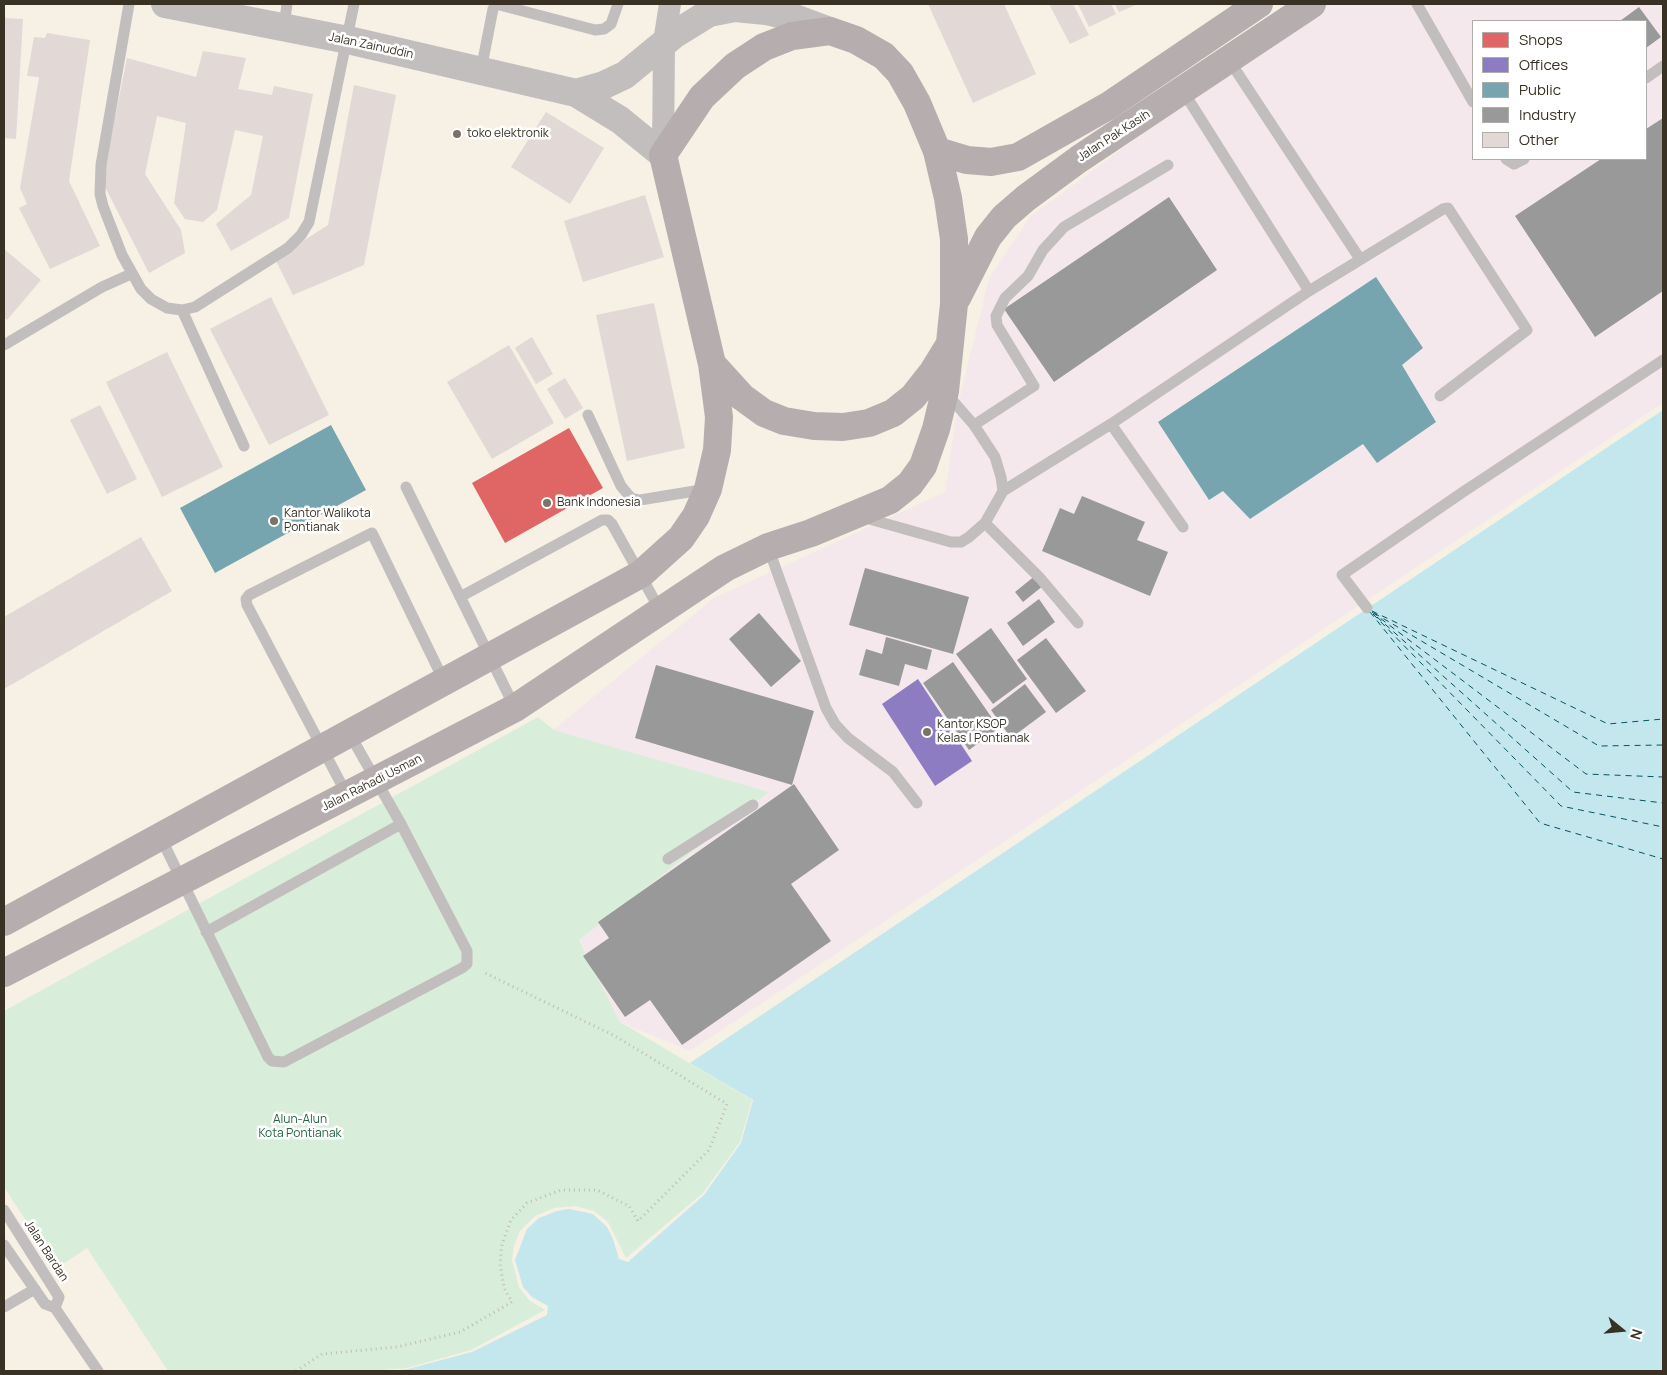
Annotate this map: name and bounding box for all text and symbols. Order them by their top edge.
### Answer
legend [1472,20,1647,160]
text: Shops [1519,29,1563,50]
street label: Jalan Zainuddin [327,30,415,62]
text: Offices [1519,54,1568,75]
text: Public [1519,79,1561,100]
text: Industry [1519,104,1576,125]
street label: Jalan Pak Kasih [1075,107,1153,165]
place label: toko elektronik [467,127,549,141]
marker: toko elektronik [451,128,463,140]
text: Other [1519,129,1559,150]
place label: Bank Indonesia [557,496,640,510]
marker: Bank Indonesia [541,497,553,509]
place label: Kantor Walikota Pontianak [284,507,371,535]
marker: Kantor Walikota Pontianak [268,515,280,527]
place label: Kantor KSOP Kelas I Pontianak [937,718,1029,746]
marker: Kantor KSOP Kelas I Pontianak [921,726,933,738]
street label: Jalan Rahadi Usman [320,752,424,814]
park label: Alun-Alun Kota Pontianak [258,1113,342,1141]
street label: Jalan Bardan [21,1218,71,1284]
north arrow [1597,1305,1647,1355]
text: N [1626,1327,1647,1342]

